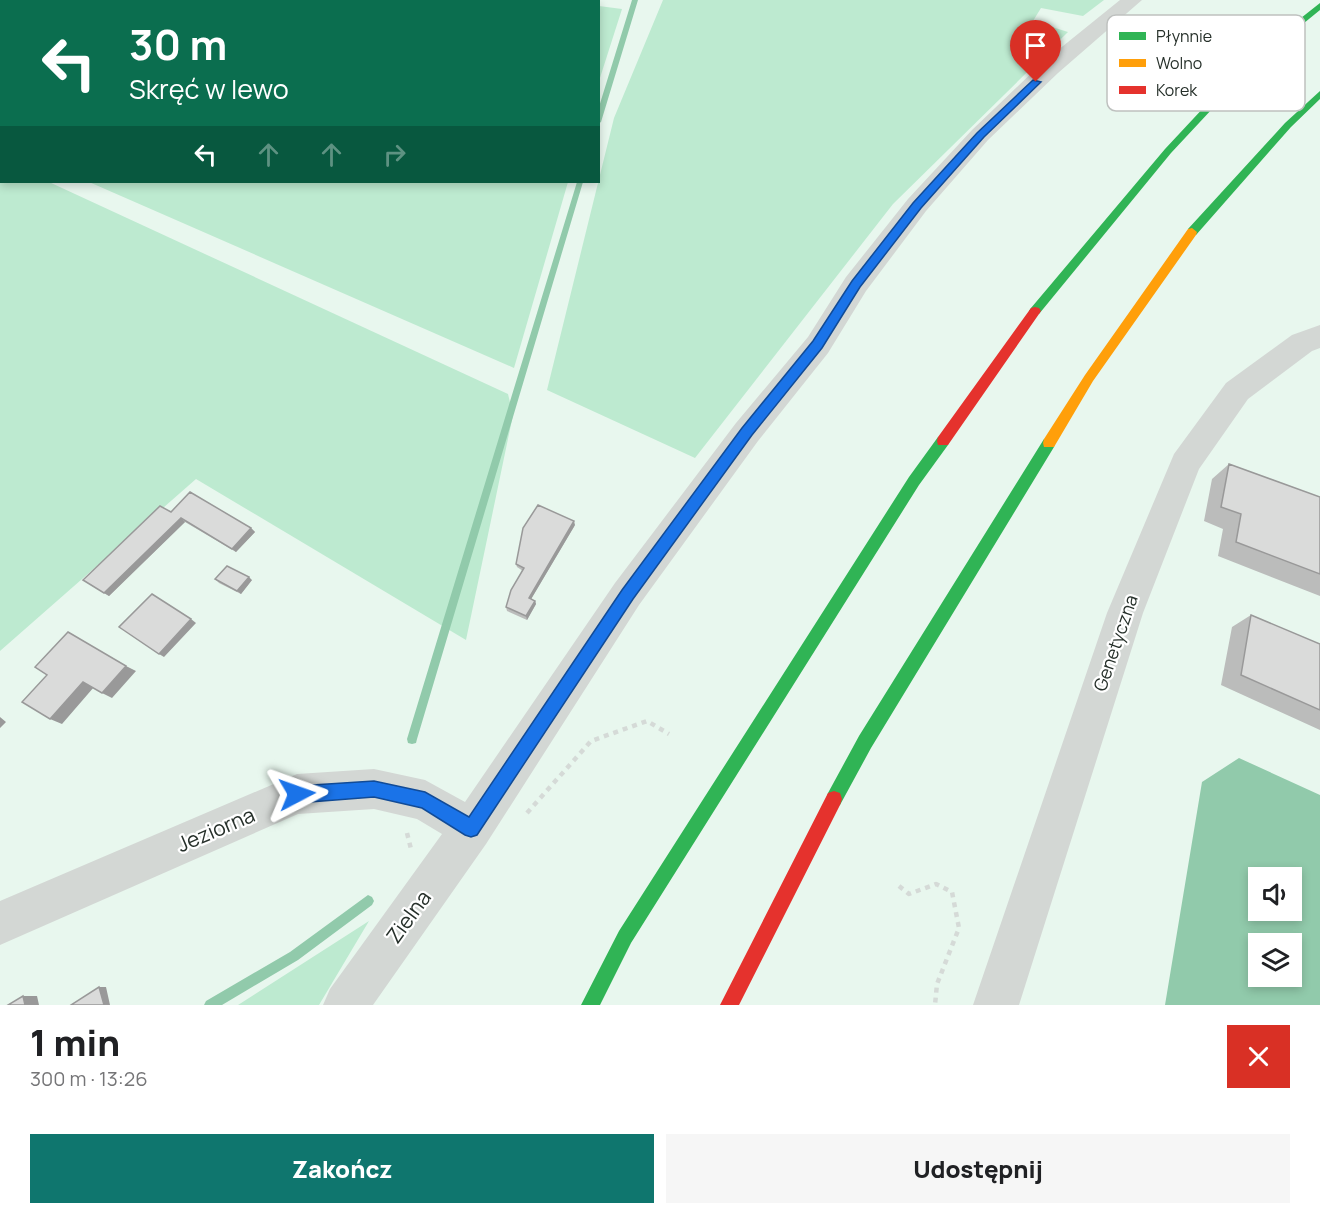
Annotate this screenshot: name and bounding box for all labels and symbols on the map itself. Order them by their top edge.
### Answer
legend [1107,15,1305,111]
pin [1010,20,1061,82]
text: Płynnie [1156,25,1212,47]
text: Wolno [1156,52,1202,74]
text: Korek [1156,79,1198,101]
street label: Genetyczna [1087,591,1143,694]
position arrow [265,762,329,826]
street label: Jeziorna [172,800,259,858]
street label: Zielna [379,884,437,949]

